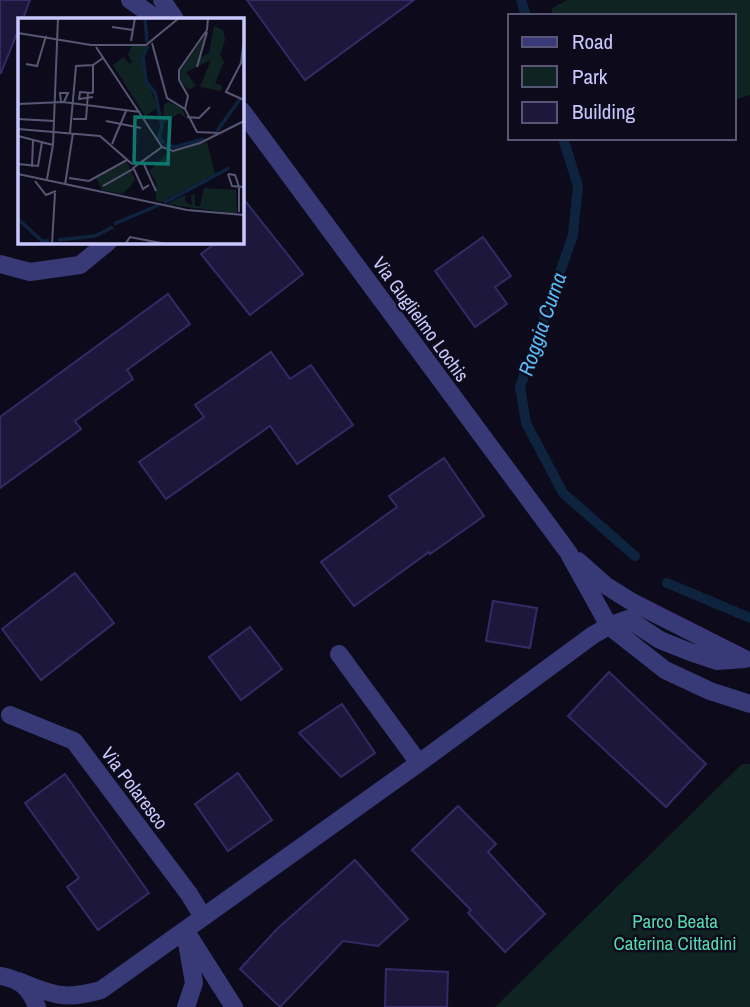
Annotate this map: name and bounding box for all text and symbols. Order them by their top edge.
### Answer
legend [508,14,736,140]
inset map [18,18,243,243]
text: Road [572,27,613,56]
text: Park [572,62,608,91]
text: Building [572,97,636,126]
street label: Via Guglielmo Lochis [367,251,475,387]
water label: Roggia Curna [511,269,573,379]
street label: Via Polaresco [96,742,174,834]
park label: Parco Beata Caterina Cittadini [614,908,737,956]

